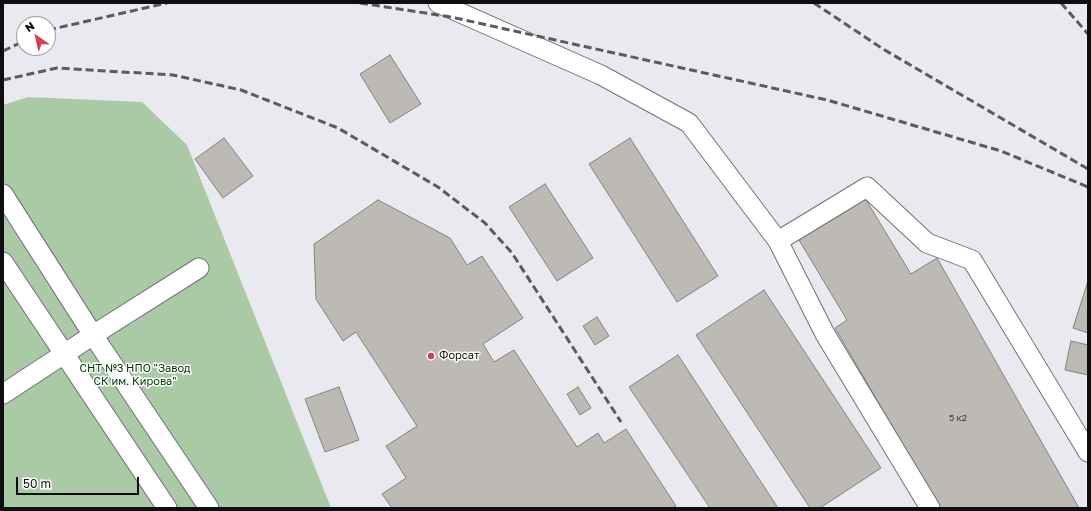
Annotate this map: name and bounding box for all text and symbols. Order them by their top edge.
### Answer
north arrow [16,16,56,56]
text: N [22,19,37,34]
place label: Форсат [439,349,479,363]
marker: Форсат [426,351,436,361]
park label: СНТ №3 НПО "Завод СК им. Кирова" [79,362,191,388]
house number: 5 к2 [949,413,967,423]
scale bar [18,469,141,495]
text: 50 m [23,476,51,491]

